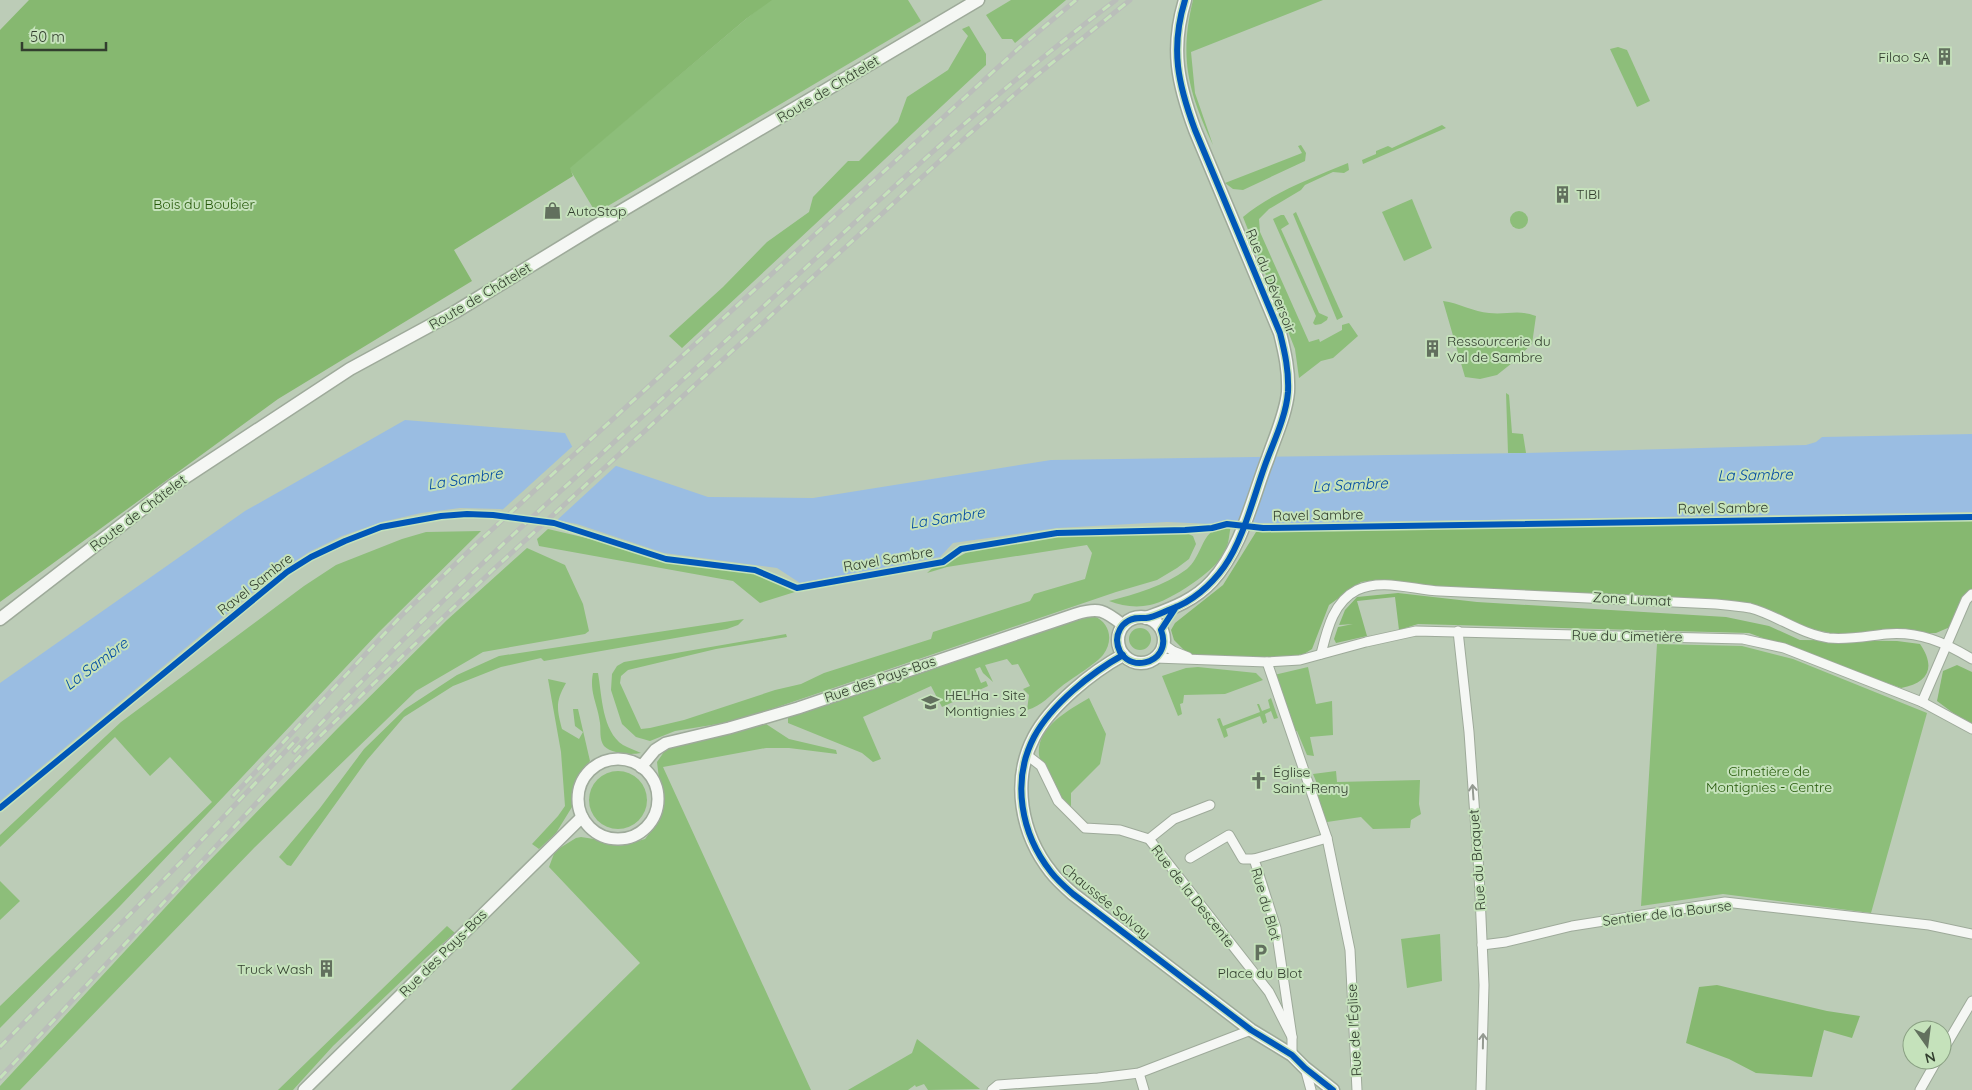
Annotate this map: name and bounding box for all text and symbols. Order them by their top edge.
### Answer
scale bar [22,20,106,52]
text: 50 m [30,27,65,46]
building icon: Filao SA [1934,47,1954,67]
place label: Filao SA [1878,48,1930,66]
street label: Route de Châtelet [774,51,883,127]
building icon: TIBI [1552,184,1572,204]
place label: TIBI [1576,185,1601,203]
park label: Bois du Boubier [153,195,255,213]
shop icon: AutoStop [543,201,563,221]
place label: AutoStop [567,202,627,220]
street label: Rue du Déversoir [1242,226,1300,337]
street label: Route de Châtelet [426,258,535,334]
place label: Ressourcerie du Val de Sambre [1447,332,1551,366]
building icon: Ressourcerie du Val de Sambre [1423,339,1443,359]
water label: La Sambre [426,463,504,494]
water label: La Sambre [1717,464,1793,485]
street label: Route de Châtelet [86,471,190,555]
water label: La Sambre [1312,473,1389,496]
street label: Ravel Sambre [1678,498,1769,518]
water label: La Sambre [908,502,986,533]
street label: Ravel Sambre [1273,505,1364,525]
street label: Ravel Sambre [842,542,934,576]
street label: Ravel Sambre [214,549,296,619]
street label: Zone Lumat [1592,588,1672,610]
street label: Rue du Cimetière [1571,626,1683,646]
water label: La Sambre [60,633,132,694]
street label: Rue des Pays-Bas [822,652,938,706]
place label: HELHa - Site Montignies 2 [945,686,1027,720]
school or university icon: HELHa - Site Montignies 2 [921,693,941,713]
park label: Cimetière de Montignies - Centre [1706,762,1832,796]
place label: Église Saint-Remy [1273,763,1349,797]
church icon: Église Saint-Remy [1249,770,1269,790]
one-way arrow [1468,784,1477,800]
street label: Rue du Braquet [1464,809,1490,911]
street label: Rue de la Descente [1147,841,1239,951]
street label: Chaussée Solvay [1058,860,1154,942]
street label: Rue du Blot [1247,866,1285,943]
street label: Sentier de la Bourse [1601,896,1733,930]
street label: Rue des Pays-Bas [395,905,491,1001]
parking icon: Place du Blot [1250,943,1270,963]
building icon: Truck Wash [317,959,337,979]
place label: Truck Wash [237,960,313,978]
place label: Place du Blot [1218,964,1303,982]
street label: Rue de l'Église [1343,983,1365,1077]
north arrow [1902,1020,1952,1070]
one-way arrow [1478,1034,1487,1050]
text: N [1923,1048,1937,1068]

